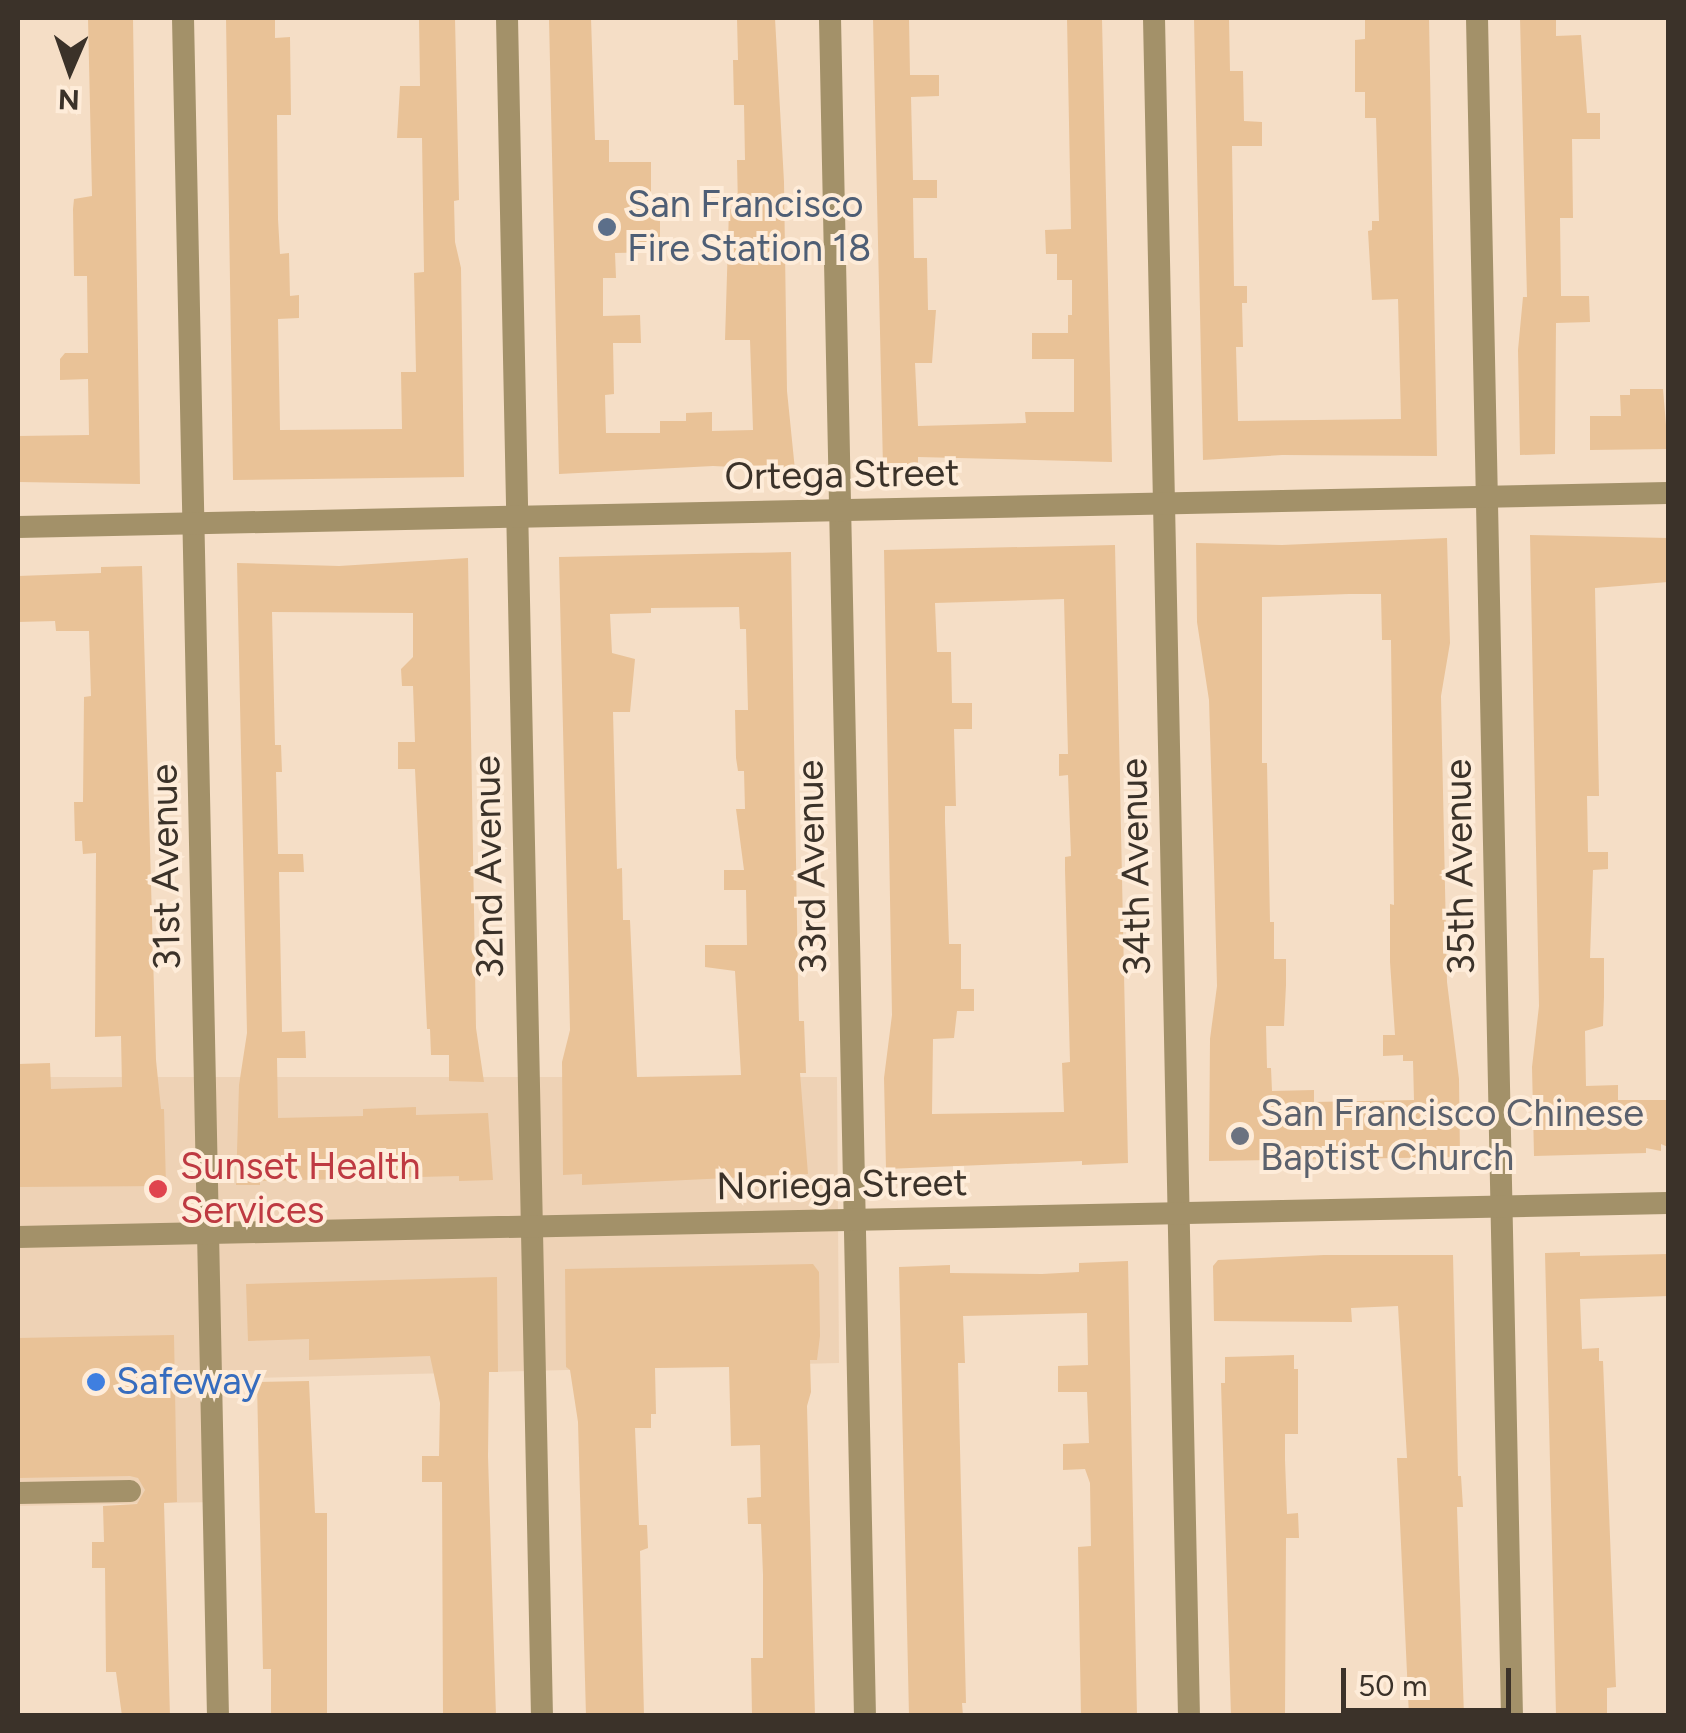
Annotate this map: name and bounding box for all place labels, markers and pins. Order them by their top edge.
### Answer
place label: San Francisco Fire Station 18 [627,182,871,272]
marker: San Francisco Fire Station 18 [596,216,618,238]
place label: San Francisco Chinese Baptist Church [1260,1091,1644,1180]
marker: San Francisco Chinese Baptist Church [1229,1125,1251,1147]
place label: Sunset Health Services [180,1144,421,1234]
marker: Sunset Health Services [145,1176,171,1202]
place label: Safeway [116,1359,261,1405]
marker: Safeway [85,1371,107,1393]

